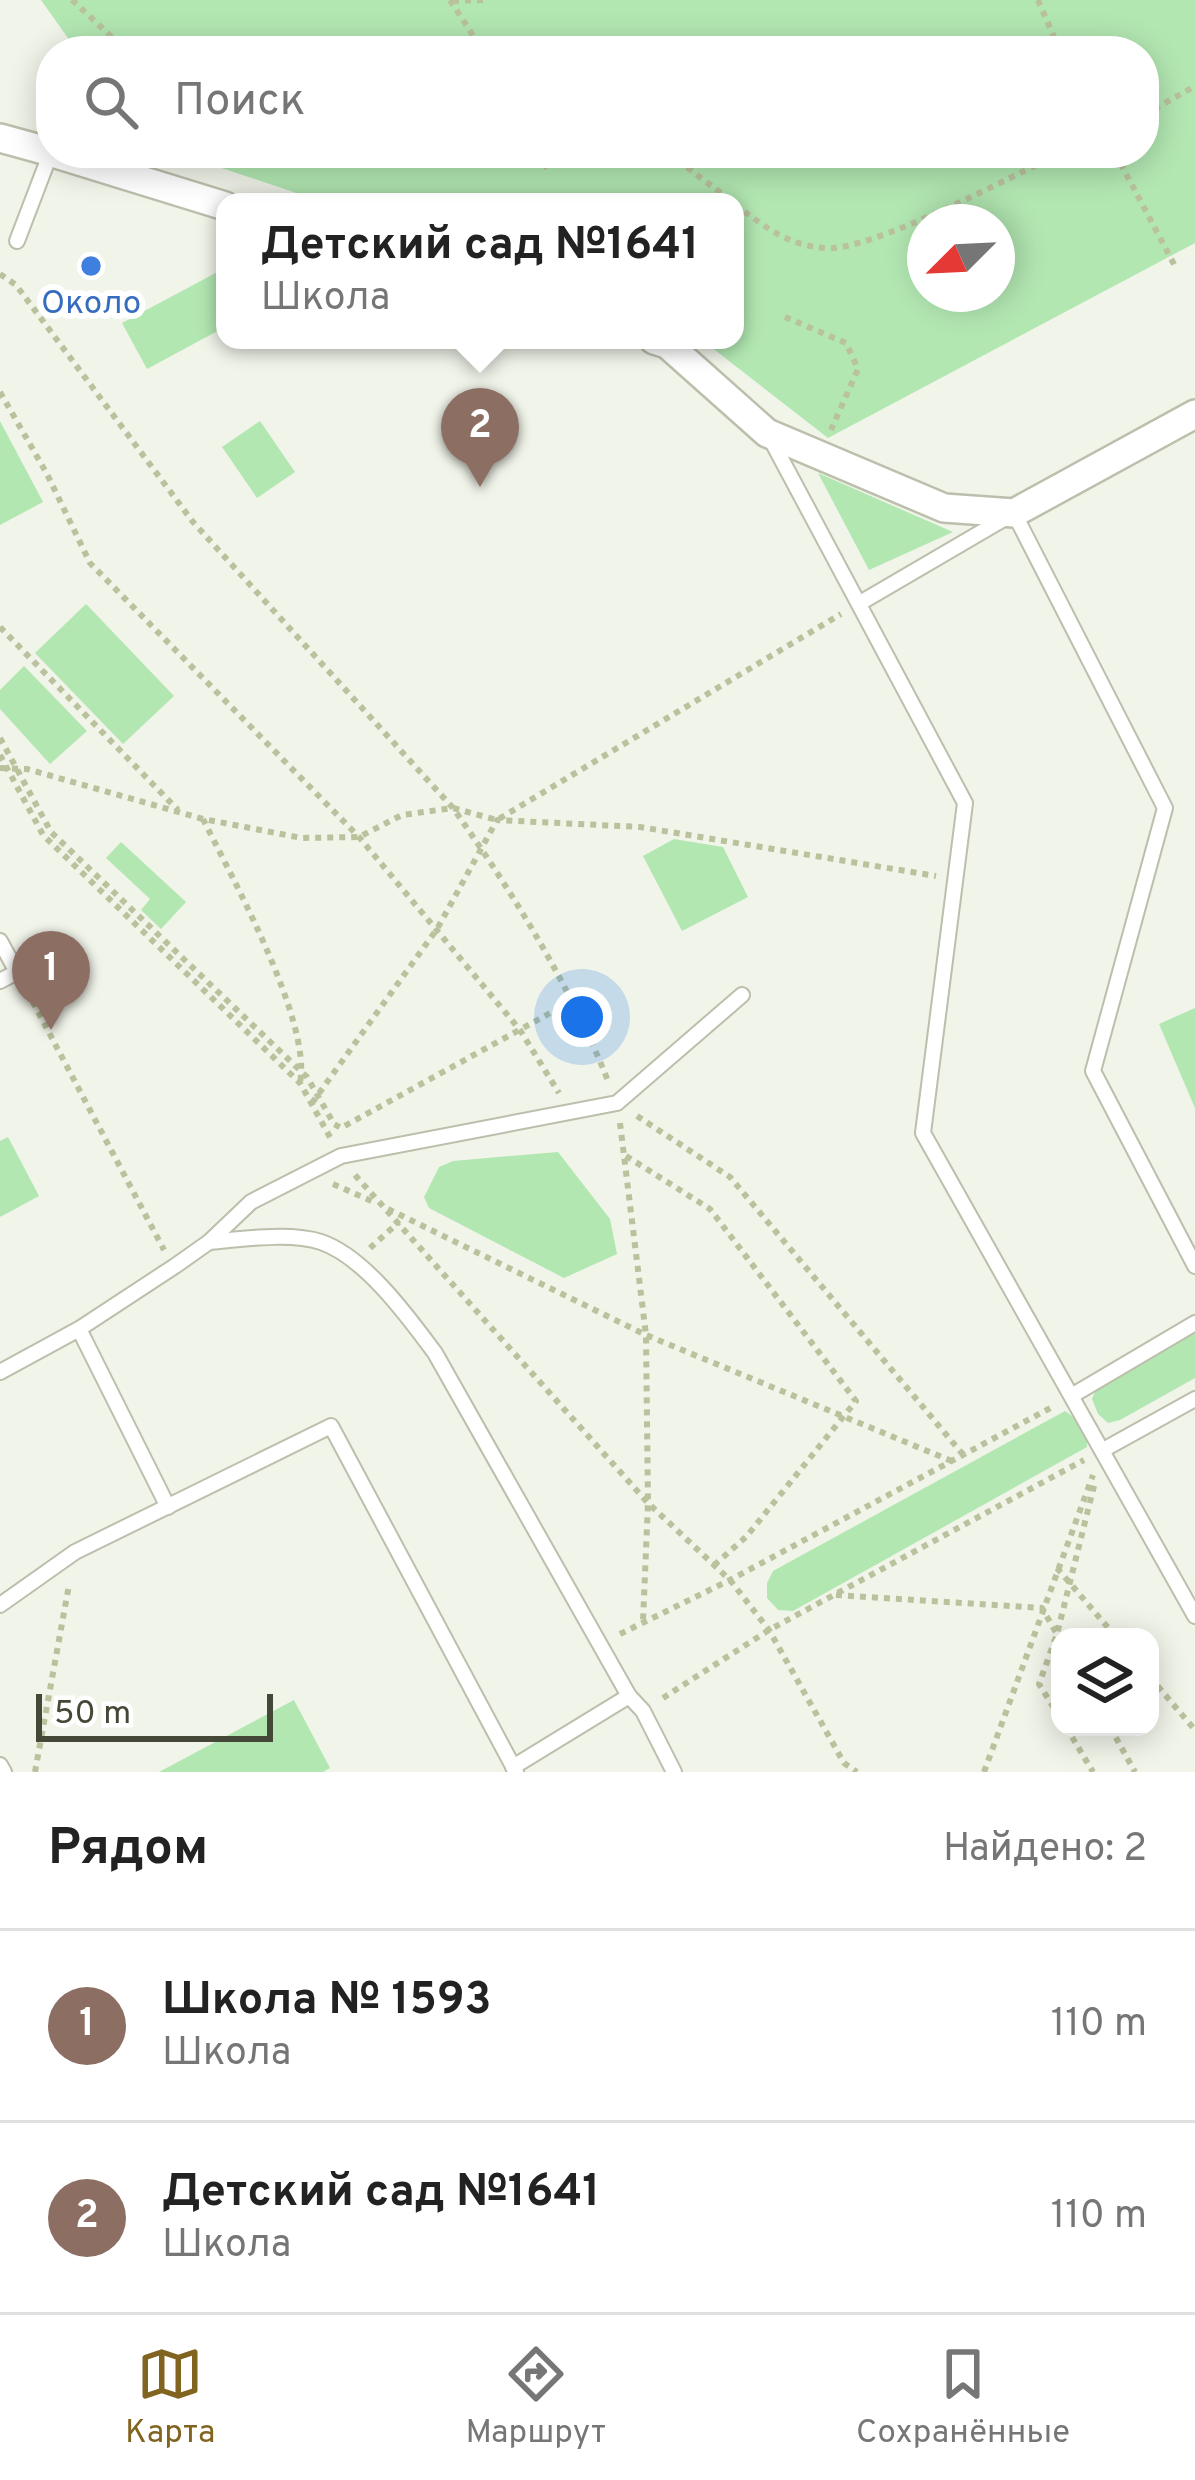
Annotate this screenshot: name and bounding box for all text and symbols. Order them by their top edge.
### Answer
search box [36,36,1159,168]
icon: search [78,69,144,135]
text: Поиск [174,74,305,131]
popup [216,193,744,349]
north arrow [907,204,1015,312]
text: Детский сад №1641 [261,218,699,275]
marker: Около [78,253,104,279]
text: Школа [261,275,390,324]
place label: Около [41,284,141,326]
pin: 2 [441,388,519,487]
pin: 1 [12,931,90,1030]
your location [552,987,612,1047]
map controls [1051,1628,1159,1736]
button: layers [1051,1628,1159,1736]
scale bar [36,1688,273,1741]
text: 50 m [54,1694,131,1736]
text: Рядом [48,1818,208,1883]
text: Найдено: 2 [943,1826,1147,1875]
text: Школа № 1593 [162,1973,492,2030]
text: 1 [79,2001,95,2050]
text: 110 m [1051,2001,1147,2050]
text: Школа [162,2030,291,2079]
text: Детский сад №1641 [162,2165,600,2222]
text: 2 [75,2193,99,2242]
text: 110 m [1051,2193,1147,2242]
text: Школа [162,2222,291,2271]
tab: Карта [125,2341,215,2455]
tab: Маршрут [465,2341,606,2455]
tab: Сохранённые [856,2341,1070,2455]

